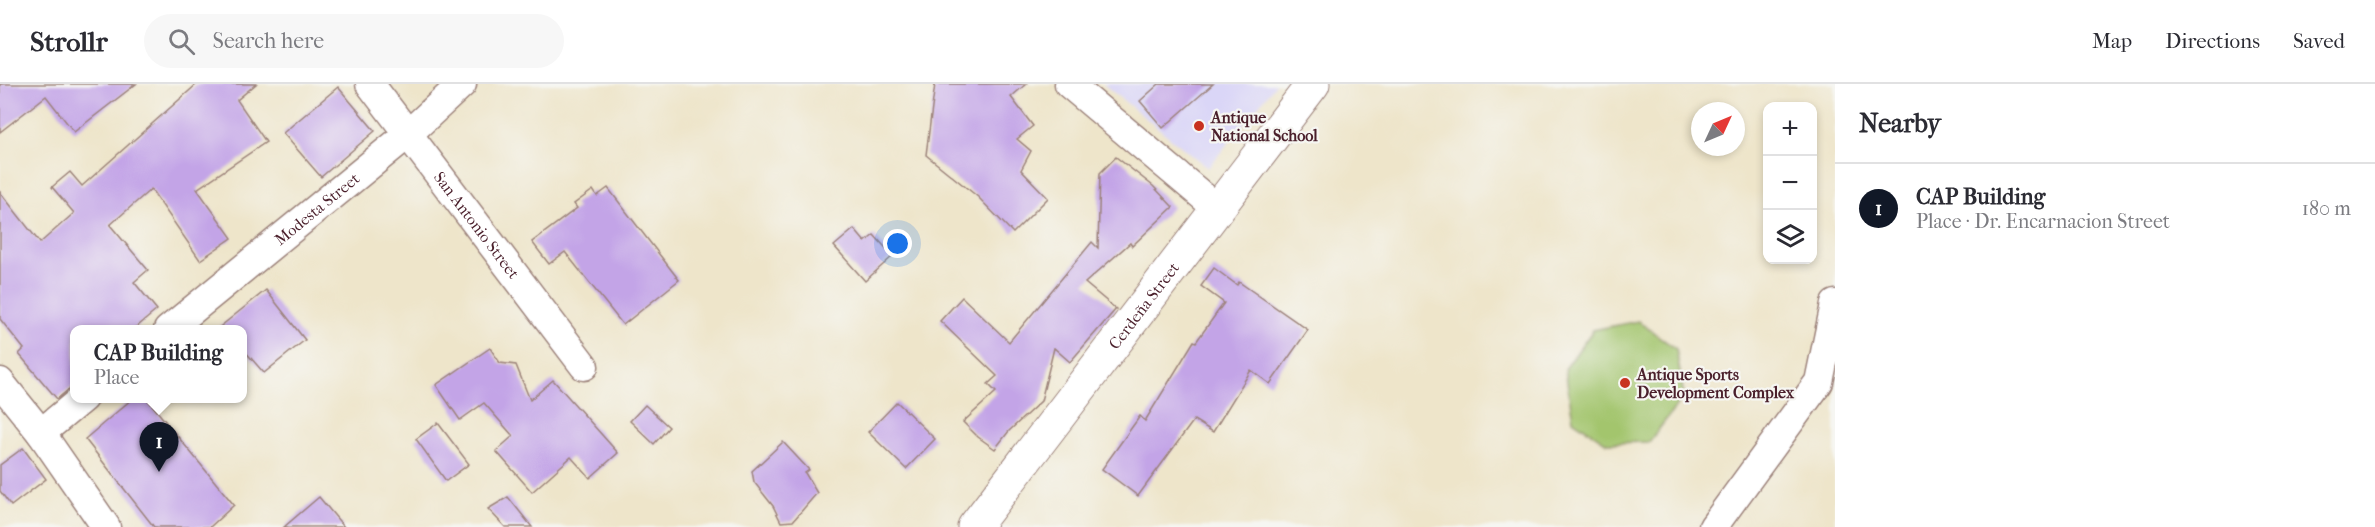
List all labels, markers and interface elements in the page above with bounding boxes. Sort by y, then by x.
search box [144,14,564,68]
text: Strollr [30,25,108,58]
icon: search [165,25,198,58]
text: Search here [213,28,324,54]
text: Map [2092,29,2132,53]
text: Directions [2165,29,2260,53]
text: Saved [2293,29,2345,53]
north arrow [1691,102,1745,156]
map controls [1763,102,1817,264]
button: + [1763,102,1817,156]
place label: Antique National School [1210,108,1318,145]
text: Nearby [1859,108,1941,139]
marker: Antique National School [1192,119,1206,133]
button: − [1763,156,1817,210]
street label: Modesta Street [270,168,363,249]
street label: San Antonio Street [430,168,524,283]
text: CAP Building [1916,184,2045,210]
text: 1 [1875,197,1882,220]
text: 180 m [2302,197,2351,220]
button: layers [1763,210,1817,264]
text: Place · Dr. Encarnacion Street [1916,210,2170,233]
your location [883,229,912,258]
street label: Cerdeña Street [1104,258,1183,353]
popup [70,325,247,403]
text: CAP Building [94,340,223,366]
place label: Antique Sports Development Complex [1636,365,1795,403]
text: Place [94,366,139,389]
marker: Antique Sports Development Complex [1618,376,1632,390]
pin: 1 [140,422,178,472]

